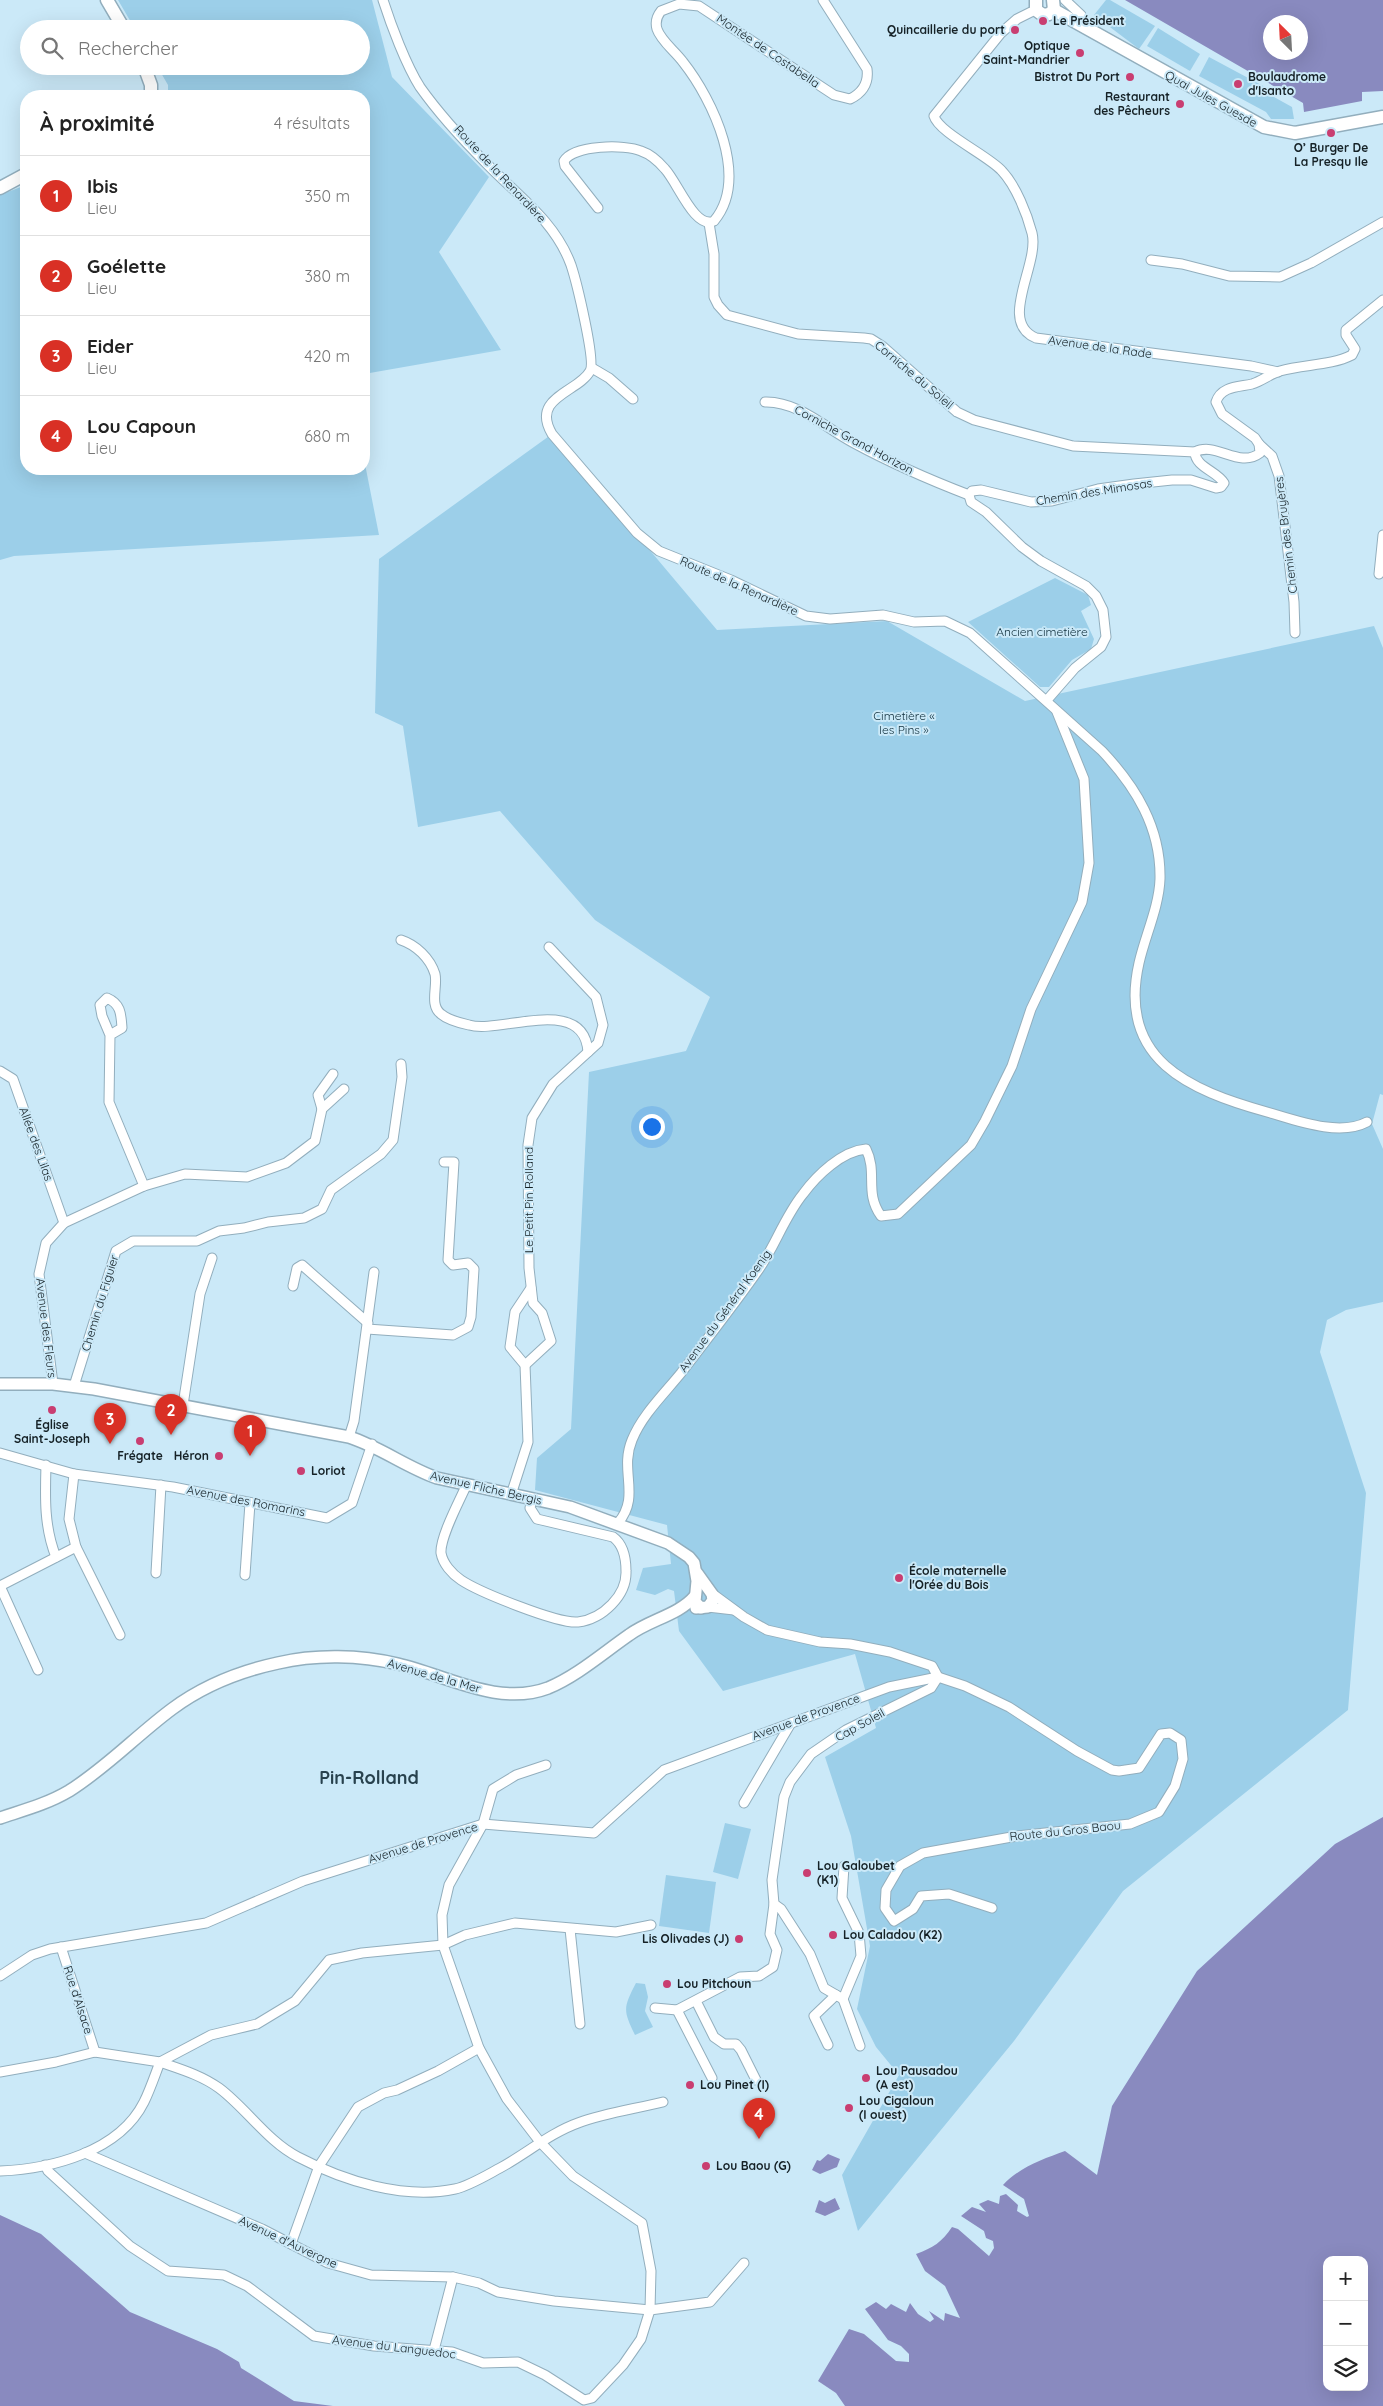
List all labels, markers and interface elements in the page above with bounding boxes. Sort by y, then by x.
street label: Montée de Costabella [714,10,823,91]
place label: Le Président [1053,13,1125,28]
marker: Le Président [1037,15,1049,27]
north arrow [1263,15,1308,60]
search box [20,20,370,75]
place label: Quincaillerie du port [887,22,1005,37]
marker: Quincaillerie du port [1009,24,1021,36]
icon: search [38,34,66,62]
text: Rechercher [78,36,178,60]
place label: Optique Saint-Mandrier [983,38,1070,67]
marker: Optique Saint-Mandrier [1074,47,1086,59]
street label: Quai Jules Guesde [1163,67,1260,130]
place label: Bistrot Du Port [1034,69,1120,84]
place label: Boulaudrome d'Isanto [1248,69,1326,98]
marker: Bistrot Du Port [1124,71,1136,83]
marker: Boulaudrome d'Isanto [1232,78,1244,90]
place label: Restaurant des Pêcheurs [1094,89,1170,118]
marker: Restaurant des Pêcheurs [1174,98,1186,110]
text: À proximité [40,110,155,136]
text: 4 résultats [274,113,350,133]
street label: Route de la Renardière [451,122,550,226]
marker: O’ Burger De La Presqu Ile [1325,127,1337,139]
place label: O’ Burger De La Presqu Ile [1294,140,1368,169]
text: Ibis [87,174,118,198]
text: 1 [53,186,59,206]
text: 350 m [304,186,350,206]
text: Lieu [87,198,117,218]
text: Goélette [87,254,166,278]
text: 2 [51,266,61,286]
text: 380 m [304,266,350,286]
text: Lieu [87,278,117,298]
street label: Avenue de la Rade [1047,332,1153,361]
text: Eider [87,334,134,358]
street label: Corniche du Soleil [872,337,957,412]
text: 3 [52,346,60,366]
text: 420 m [304,346,350,366]
text: Lieu [87,358,117,378]
street label: Corniche Grand Horizon [792,402,916,477]
text: Lou Capoun [87,414,196,438]
text: 4 [51,426,61,446]
text: 680 m [304,426,350,446]
text: Lieu [87,438,117,458]
street label: Chemin des Mimosas [1035,475,1153,508]
street label: Chemin des Bruyères [1271,475,1300,594]
street label: Route de la Renardière [678,553,801,618]
park label: Ancien cimetière [996,624,1088,639]
park label: Cimetière « les Pins » [873,708,935,737]
street label: Allée des Lilas [16,1105,57,1183]
your location [639,1114,665,1140]
street label: Le Petit Pin Rolland [521,1147,536,1253]
street label: Avenue du Général Koenig [675,1247,774,1375]
street label: Chemin du Figuier [78,1252,121,1353]
street label: Avenue des Fleurs [33,1277,60,1379]
pin: 2 [155,1394,187,1435]
pin: 3 [94,1403,126,1444]
marker: Église Saint-Joseph [46,1404,58,1416]
pin: 1 [234,1415,266,1456]
place label: Église Saint-Joseph [14,1417,90,1446]
marker: Frégate [134,1435,146,1447]
place label: Frégate [117,1448,163,1463]
place label: Héron [174,1448,209,1463]
marker: Héron [213,1450,225,1462]
place label: Loriot [311,1463,346,1478]
marker: Loriot [295,1465,307,1477]
street label: Avenue Fliche Bergis [429,1467,544,1508]
street label: Avenue des Romarins [186,1482,307,1519]
place label: École maternelle l'Orée du Bois [909,1563,1007,1592]
marker: École maternelle l'Orée du Bois [893,1572,905,1584]
street label: Avenue de la Mer [386,1655,483,1696]
street label: Avenue de Provence [750,1690,862,1743]
street label: Cap Soleil [832,1705,887,1744]
district label: Pin-Rolland [319,1766,419,1789]
street label: Route du Gros Baou [1009,1817,1121,1844]
street label: Avenue de Provence [366,1819,479,1866]
place label: Lou Galoubet (K1) [817,1858,895,1887]
marker: Lou Galoubet (K1) [801,1867,813,1879]
place label: Lou Caladou (K2) [843,1927,942,1942]
marker: Lou Caladou (K2) [827,1929,839,1941]
place label: Lis Olivades (J) [642,1931,729,1946]
marker: Lis Olivades (J) [733,1933,745,1945]
street label: Rue d'Alsace [60,1964,97,2036]
place label: Lou Pitchoun [677,1976,752,1991]
marker: Lou Pitchoun [661,1978,673,1990]
place label: Lou Pausadou (A est) [876,2063,958,2092]
marker: Lou Pausadou (A est) [860,2072,872,2084]
place label: Lou Pinet (I) [700,2077,769,2092]
marker: Lou Pinet (I) [684,2079,696,2091]
place label: Lou Cigaloun (I ouest) [859,2093,934,2122]
pin: 4 [743,2098,775,2139]
marker: Lou Cigaloun (I ouest) [843,2102,855,2114]
place label: Lou Baou (G) [716,2158,791,2173]
marker: Lou Baou (G) [700,2160,712,2172]
street label: Avenue d'Auvergne [237,2212,340,2271]
map controls [1323,2256,1368,2391]
button: + [1323,2256,1368,2301]
button: − [1323,2301,1368,2346]
street label: Avenue du Languedoc [332,2331,457,2362]
button: layers [1323,2346,1368,2391]

